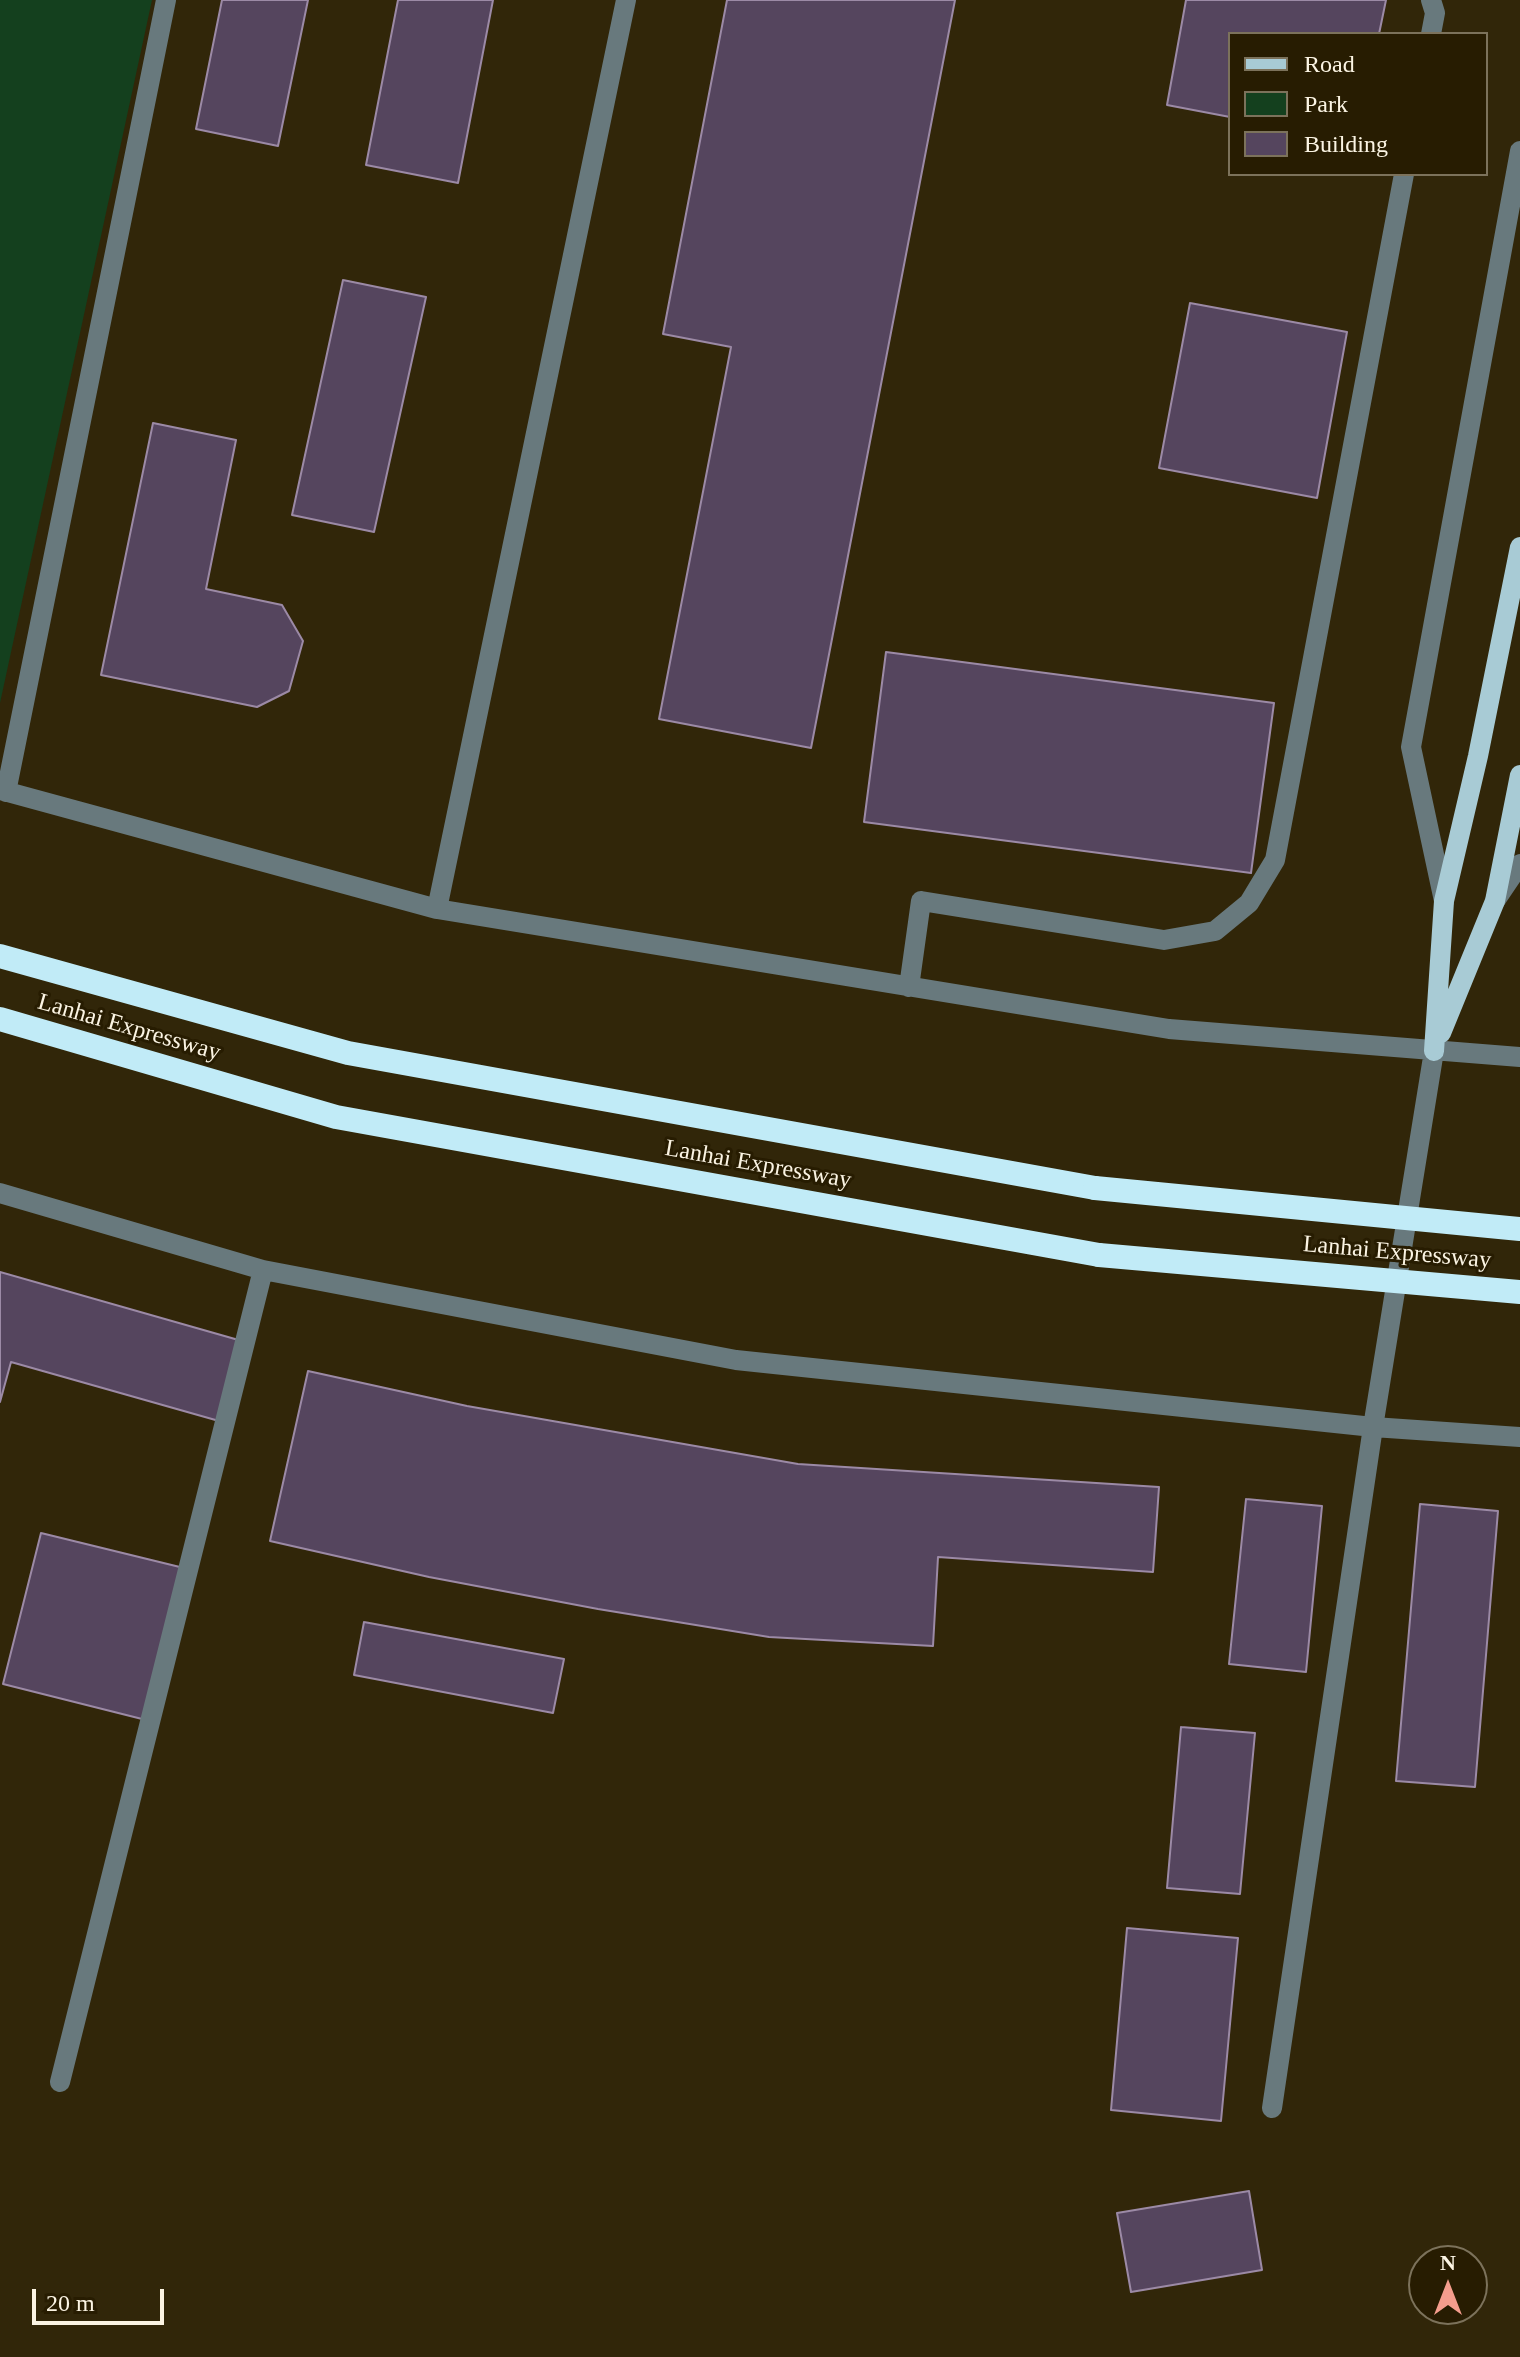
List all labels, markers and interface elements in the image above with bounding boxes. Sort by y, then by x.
legend [1228,32,1488,176]
text: Road [1304,51,1355,77]
text: Park [1304,91,1348,117]
text: Building [1304,131,1388,157]
street label: Lanhai Expressway [34,988,224,1068]
street label: Lanhai Expressway [663,1134,853,1196]
street label: Lanhai Expressway [1302,1230,1492,1276]
north arrow [1408,2245,1488,2325]
text: N [1440,2250,1456,2275]
scale bar [36,2273,168,2323]
text: 20 m [46,2290,95,2316]

